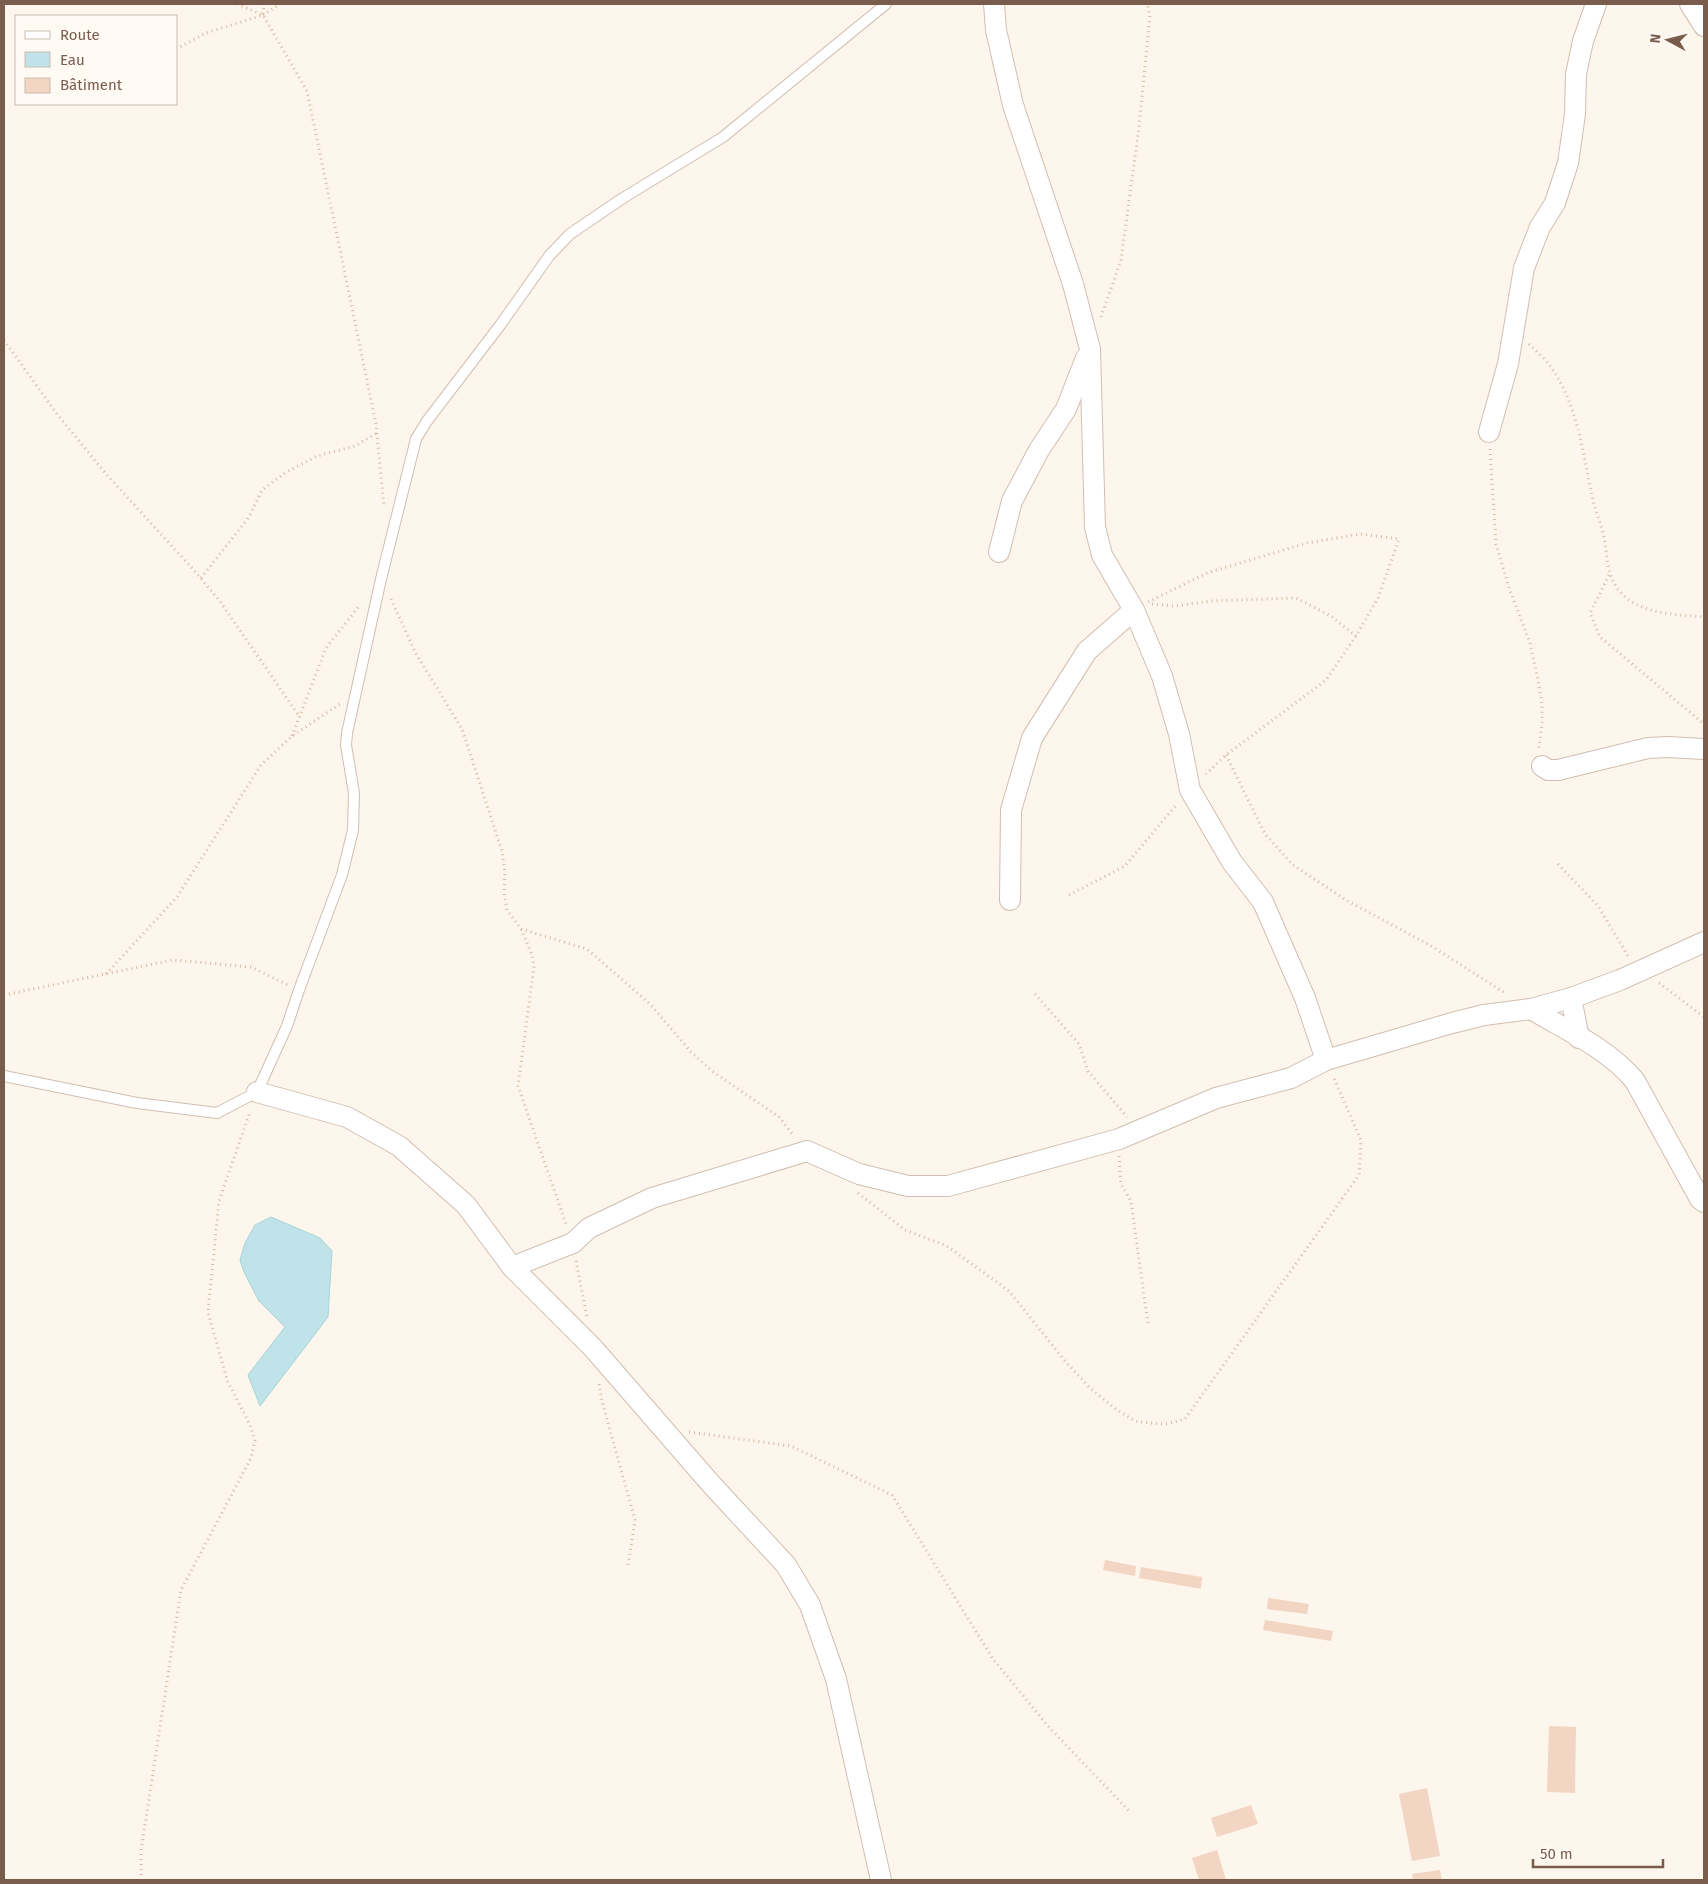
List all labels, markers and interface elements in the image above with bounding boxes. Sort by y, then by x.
legend [15,15,178,105]
north arrow [1643,15,1693,65]
text: Route [60,26,100,44]
text: N [1647,33,1665,44]
text: Eau [60,51,85,69]
text: Bâtiment [60,76,123,94]
scale bar [1533,1836,1663,1868]
text: 50 m [1540,1845,1573,1863]

